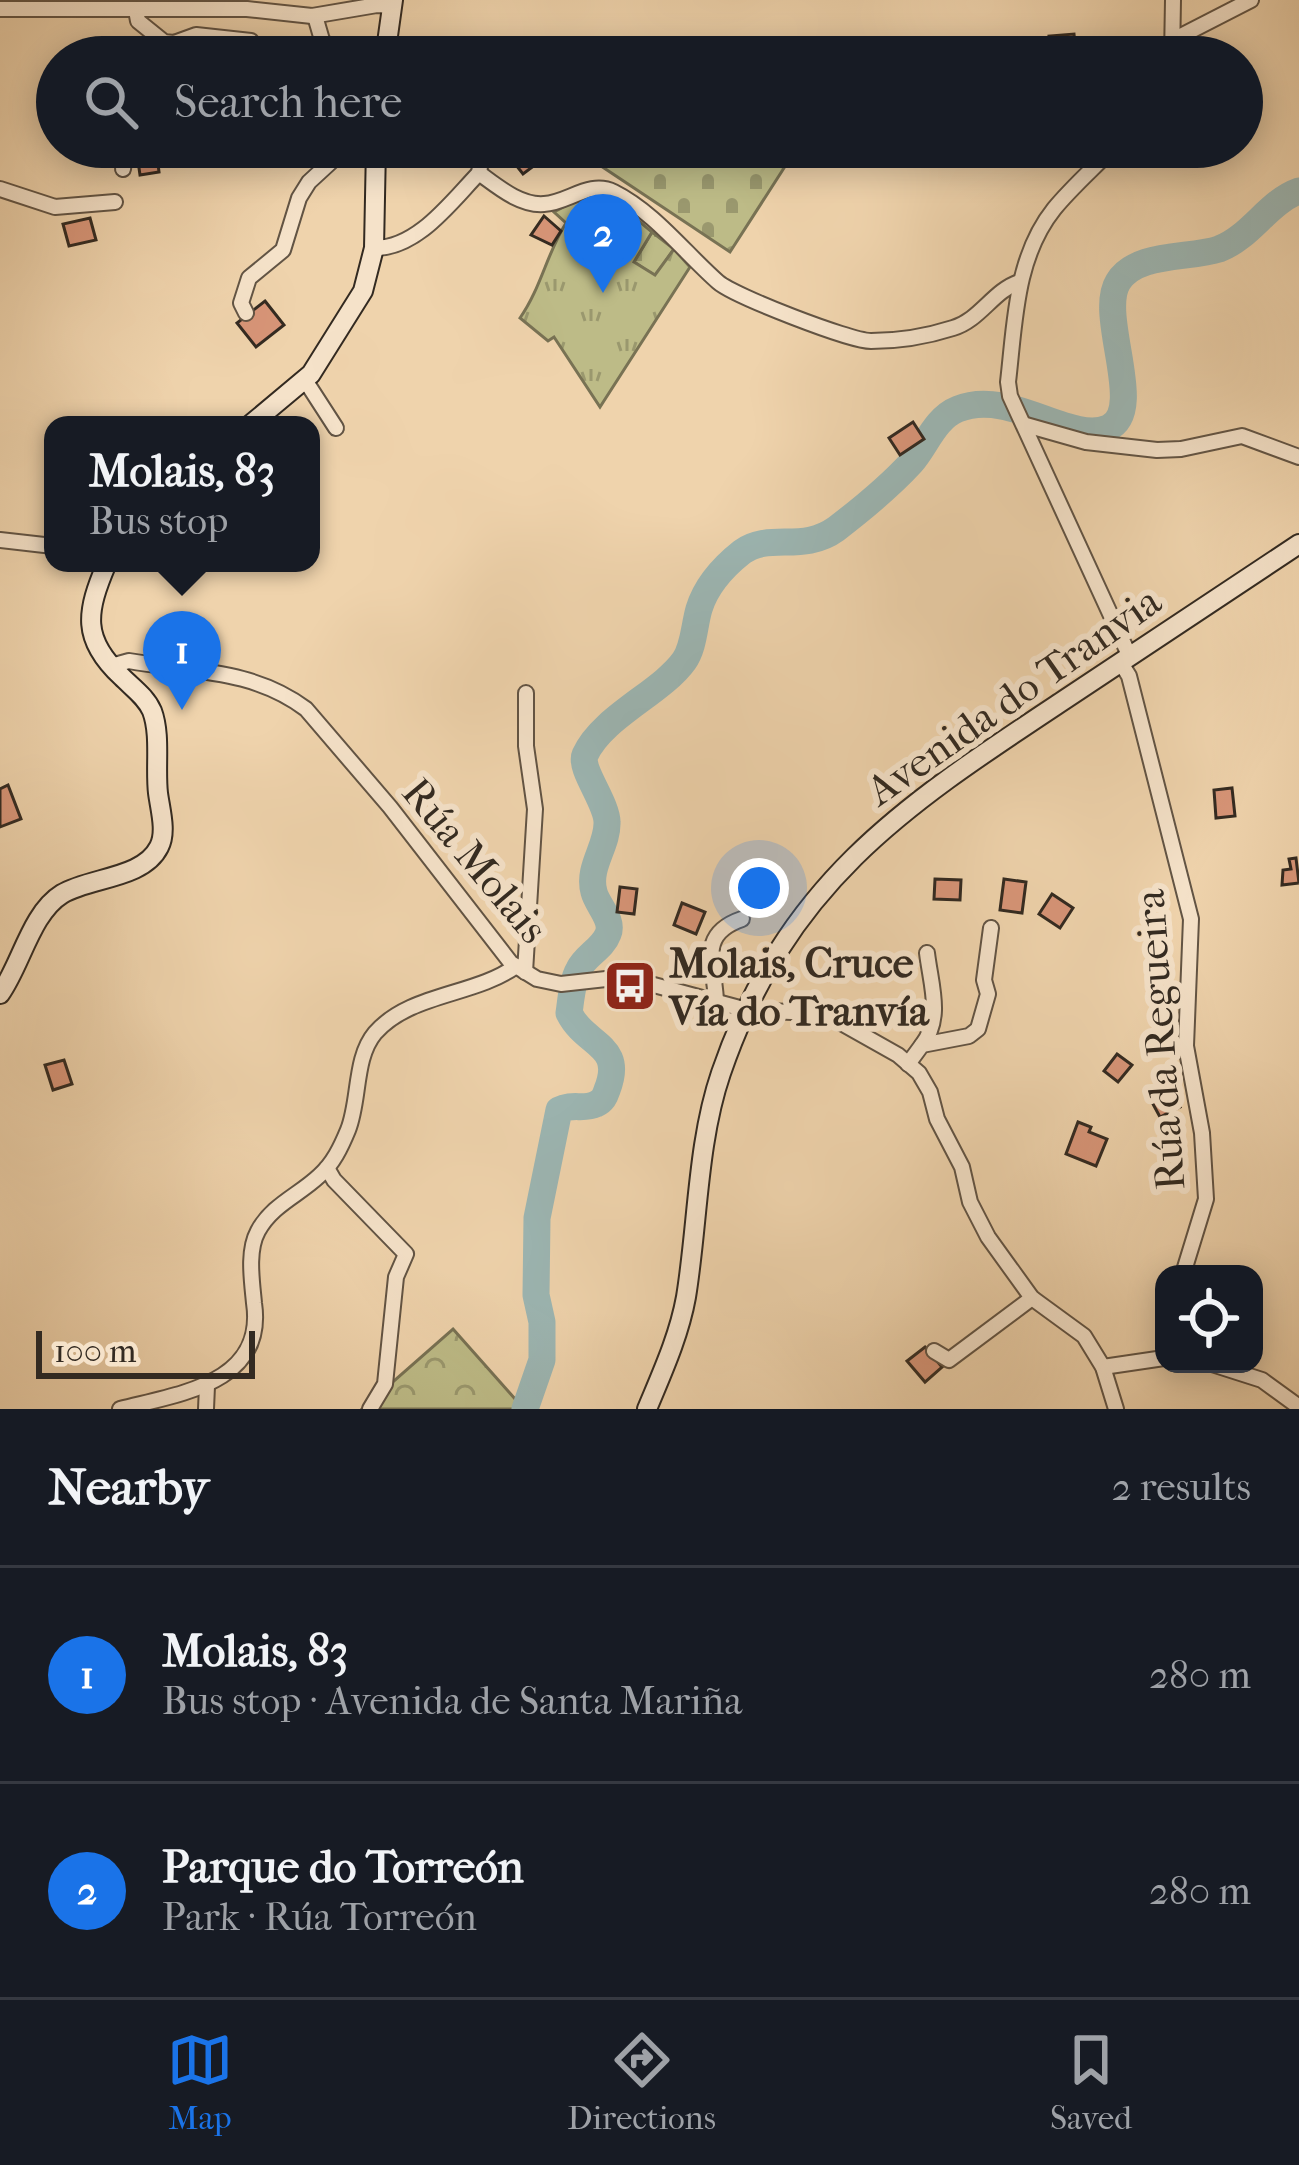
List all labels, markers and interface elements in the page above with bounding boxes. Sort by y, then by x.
search box [36,36,1263,168]
icon: search [78,69,144,135]
text: Search here [174,76,402,129]
pin: 2 [564,194,642,293]
popup [44,416,320,572]
text: Molais, 83 [89,445,275,498]
text: Bus stop [89,498,228,544]
street label: Avenida do Tranvia [856,576,1171,817]
pin: 1 [143,611,221,710]
street label: Rúa Molais [392,769,558,953]
your location [729,858,789,918]
street label: Rúa da Regueira [1126,887,1195,1192]
place label: Molais, Cruce Vía do Tranvía [668,939,930,1036]
bus stop icon: Molais, Cruce Vía do Tranvía [602,958,658,1014]
map controls [1155,1265,1263,1373]
button: locate [1155,1265,1263,1373]
scale bar [36,1325,255,1378]
text: 100 m [54,1332,137,1371]
text: Nearby [48,1457,209,1517]
text: 2 results [1112,1464,1251,1510]
text: Molais, 83 [162,1625,348,1678]
text: 1 [80,1652,94,1698]
text: 280 m [1149,1652,1251,1698]
text: Bus stop · Avenida de Santa Mariña [162,1678,742,1724]
text: Parque do Torreón [162,1841,524,1894]
text: 2 [77,1868,97,1914]
text: 280 m [1149,1868,1251,1914]
text: Park · Rúa Torreón [162,1894,477,1940]
tab: Map [167,2027,233,2138]
tab: Directions [567,2027,716,2138]
tab: Saved [1050,2027,1132,2138]

